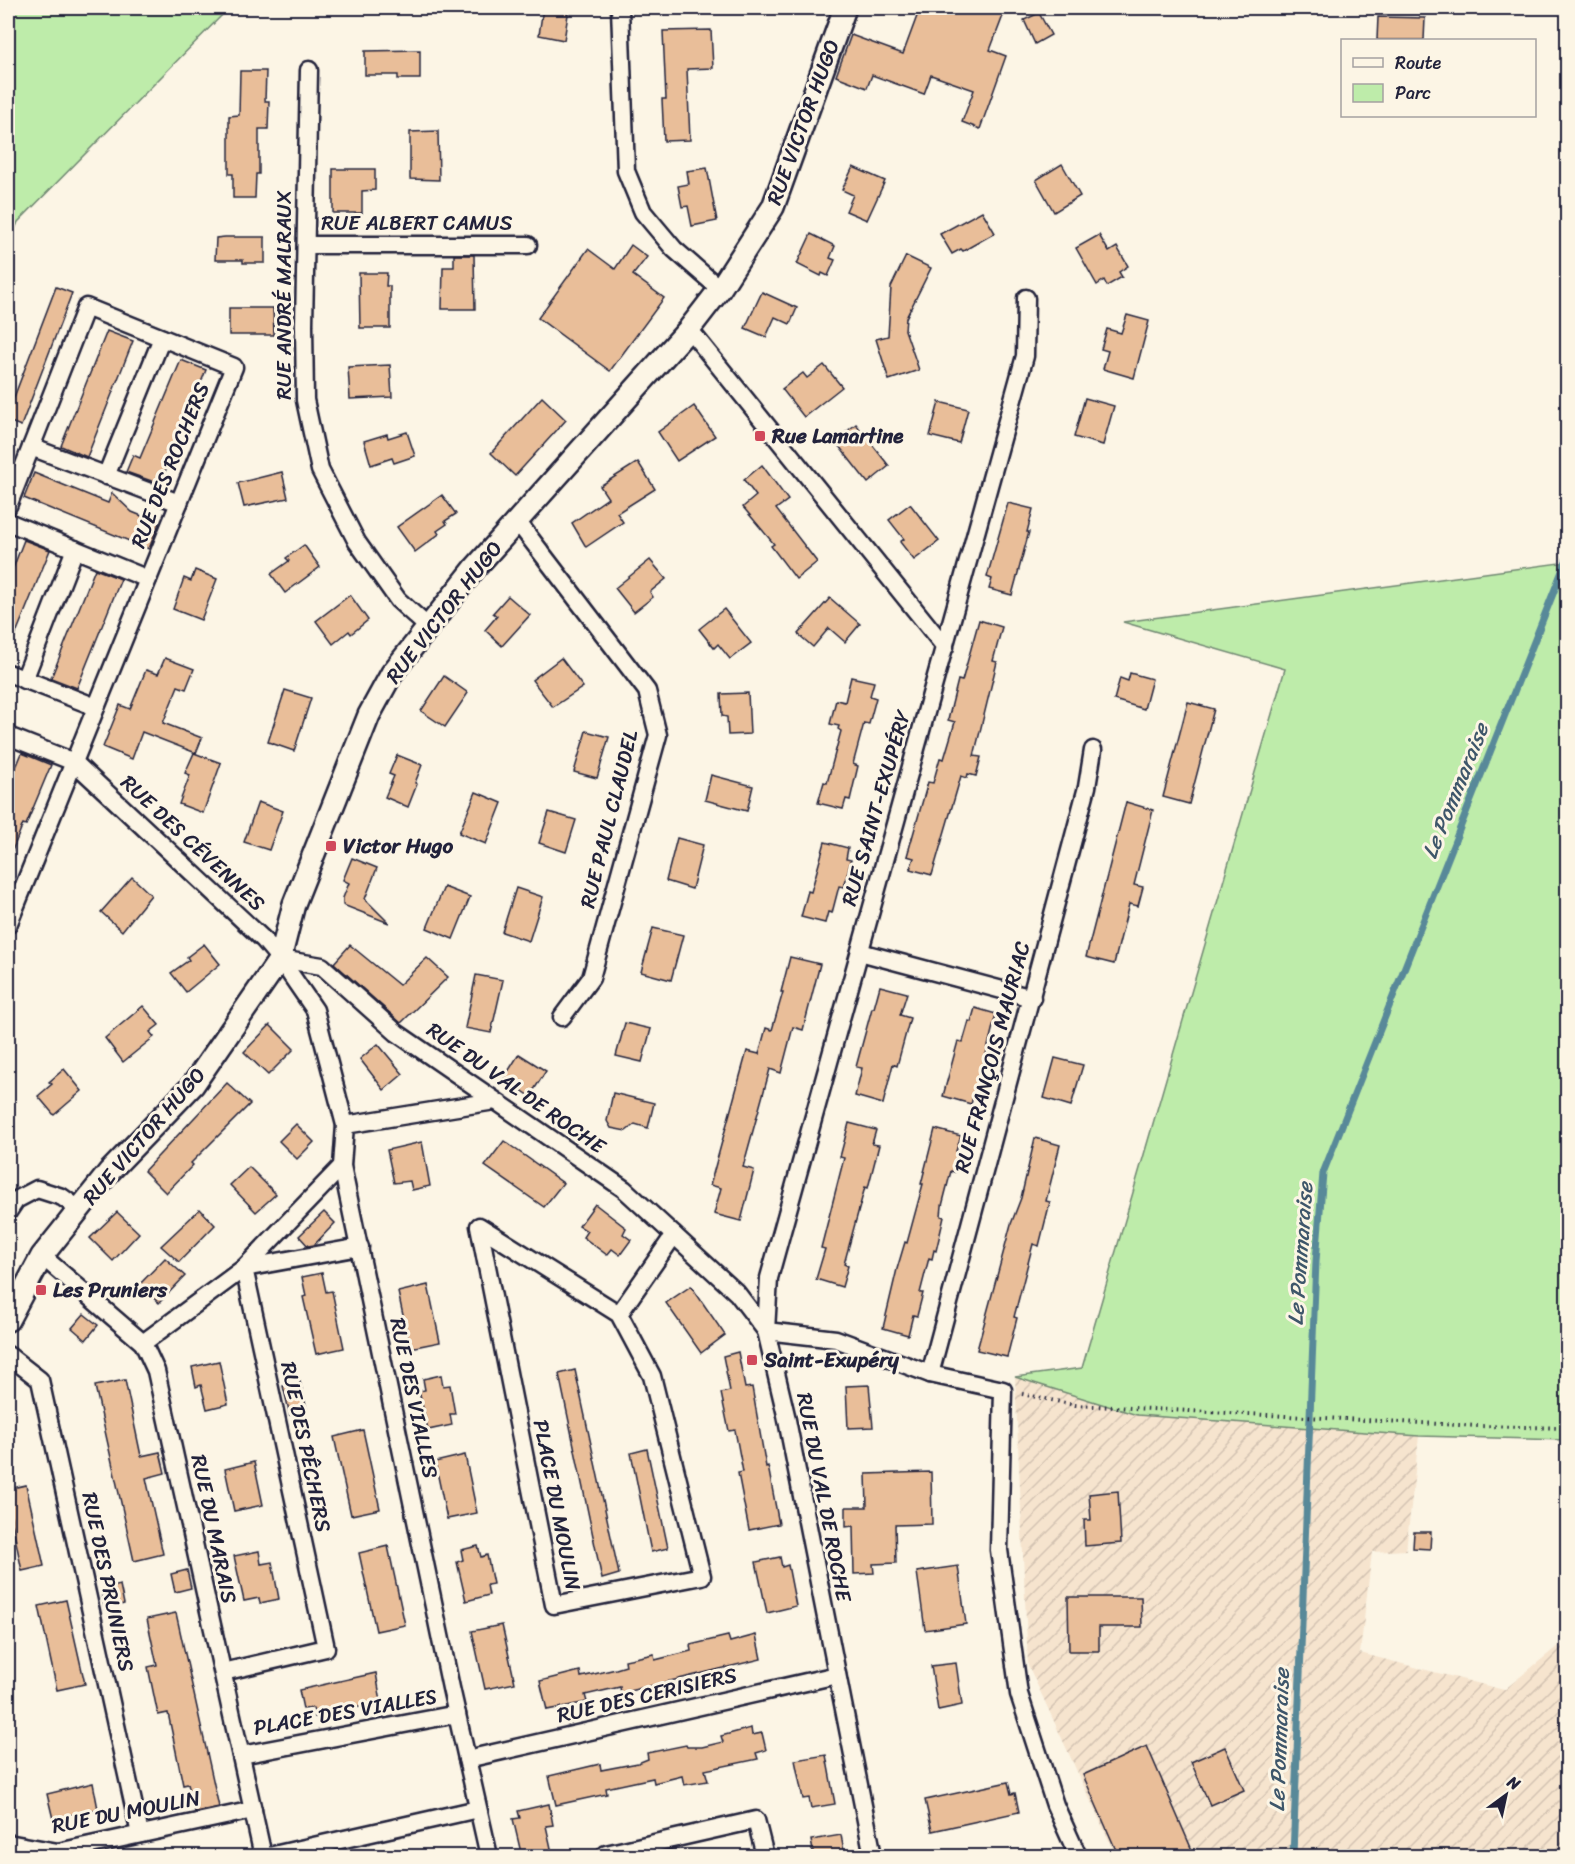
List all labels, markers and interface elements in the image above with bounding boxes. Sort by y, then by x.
street label: RUE VICTOR HUGO [755,34,851,210]
legend [1341,39,1536,117]
text: Route [1395,47,1442,79]
text: Parc [1395,77,1431,109]
street label: RUE ANDRÉ MALRAUX [265,190,303,400]
street label: RUE ALBERT CAMUS [321,204,513,242]
street label: RUE DES ROCHERS [119,376,221,554]
place label: Rue Lamartine [771,417,904,455]
marker: Rue Lamartine [753,429,767,443]
street label: RUE VICTOR HUGO [375,532,513,692]
street label: RUE SAINT-EXUPÉRY [830,704,922,910]
water label: Le Pommaraise [1410,715,1501,865]
street label: RUE PAUL CLAUDEL [568,726,650,912]
street label: RUE DES CÉVENNES [111,765,275,921]
place label: Victor Hugo [343,827,453,865]
marker: Victor Hugo [324,839,338,853]
street label: RUE FRANÇOIS MAURIAC [943,937,1041,1177]
street label: RUE DU VAL DE ROCHE [418,1012,615,1165]
street label: RUE VICTOR HUGO [73,1058,215,1214]
water label: Le Pommaraise [1276,1179,1325,1327]
place label: Les Pruniers [53,1271,167,1309]
marker: Les Pruniers [34,1283,48,1297]
street label: RUE DES VIALLES [378,1314,450,1482]
place label: Saint-Exupéry [763,1341,900,1379]
marker: Saint-Exupéry [745,1353,759,1367]
street label: RUE DES PÊCHERS [269,1358,343,1536]
street label: RUE DU VAL DE ROCHE [785,1389,863,1606]
street label: PLACE DU MOULIN [522,1416,592,1594]
street label: RUE DU MARAIS [180,1451,248,1607]
street label: RUE DES PRUNIERS [70,1489,146,1675]
street label: RUE DES CERISIERS [553,1656,741,1734]
water label: Le Pommaraise [1257,1665,1301,1812]
street label: PLACE DES VIALLES [250,1677,440,1747]
north arrow [1476,1765,1536,1825]
text: N [1501,1767,1527,1799]
street label: RUE DU MOULIN [49,1779,204,1845]

